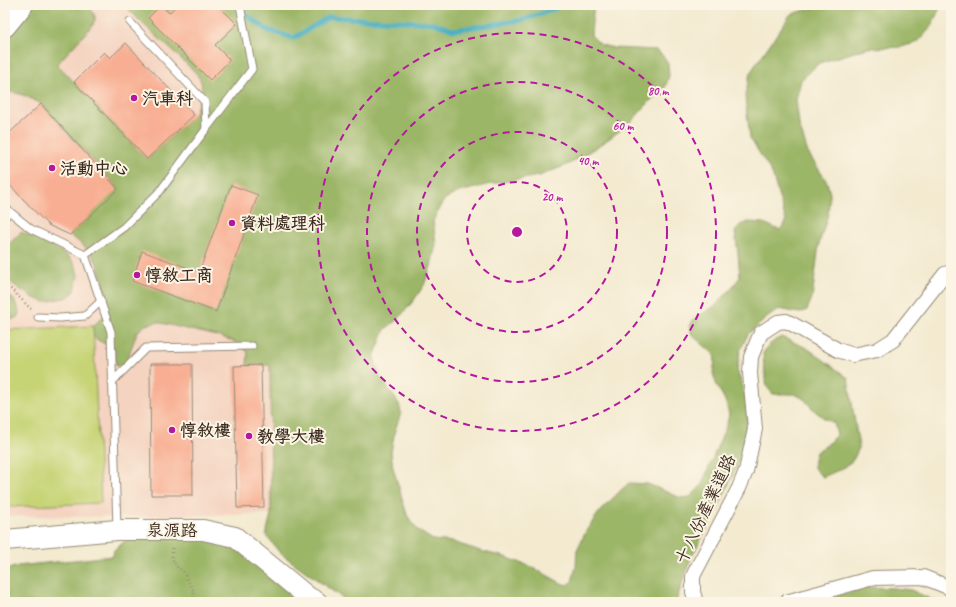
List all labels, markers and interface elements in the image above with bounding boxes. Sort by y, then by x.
text: 80 m [648,83,669,99]
place label: 汽車科 [142,88,194,109]
marker: 汽車科 [129,93,139,103]
text: 60 m [613,118,635,134]
text: 40 m [578,153,599,169]
place label: 活動中心 [60,158,128,179]
marker: 活動中心 [47,163,57,173]
text: 20 m [542,189,563,205]
place label: 資料處理科 [240,213,326,234]
marker: 資料處理科 [227,218,237,228]
centre of rings [510,225,524,239]
place label: 惇敘工商 [145,265,213,286]
marker: 惇敘工商 [132,270,142,280]
place label: 惇敘樓 [180,420,231,441]
marker: 惇敘樓 [167,425,177,435]
place label: 教學大樓 [257,426,325,447]
marker: 教學大樓 [244,431,254,441]
street label: 十八份產業道路 [671,451,740,568]
street label: 泉源路 [147,520,198,541]

